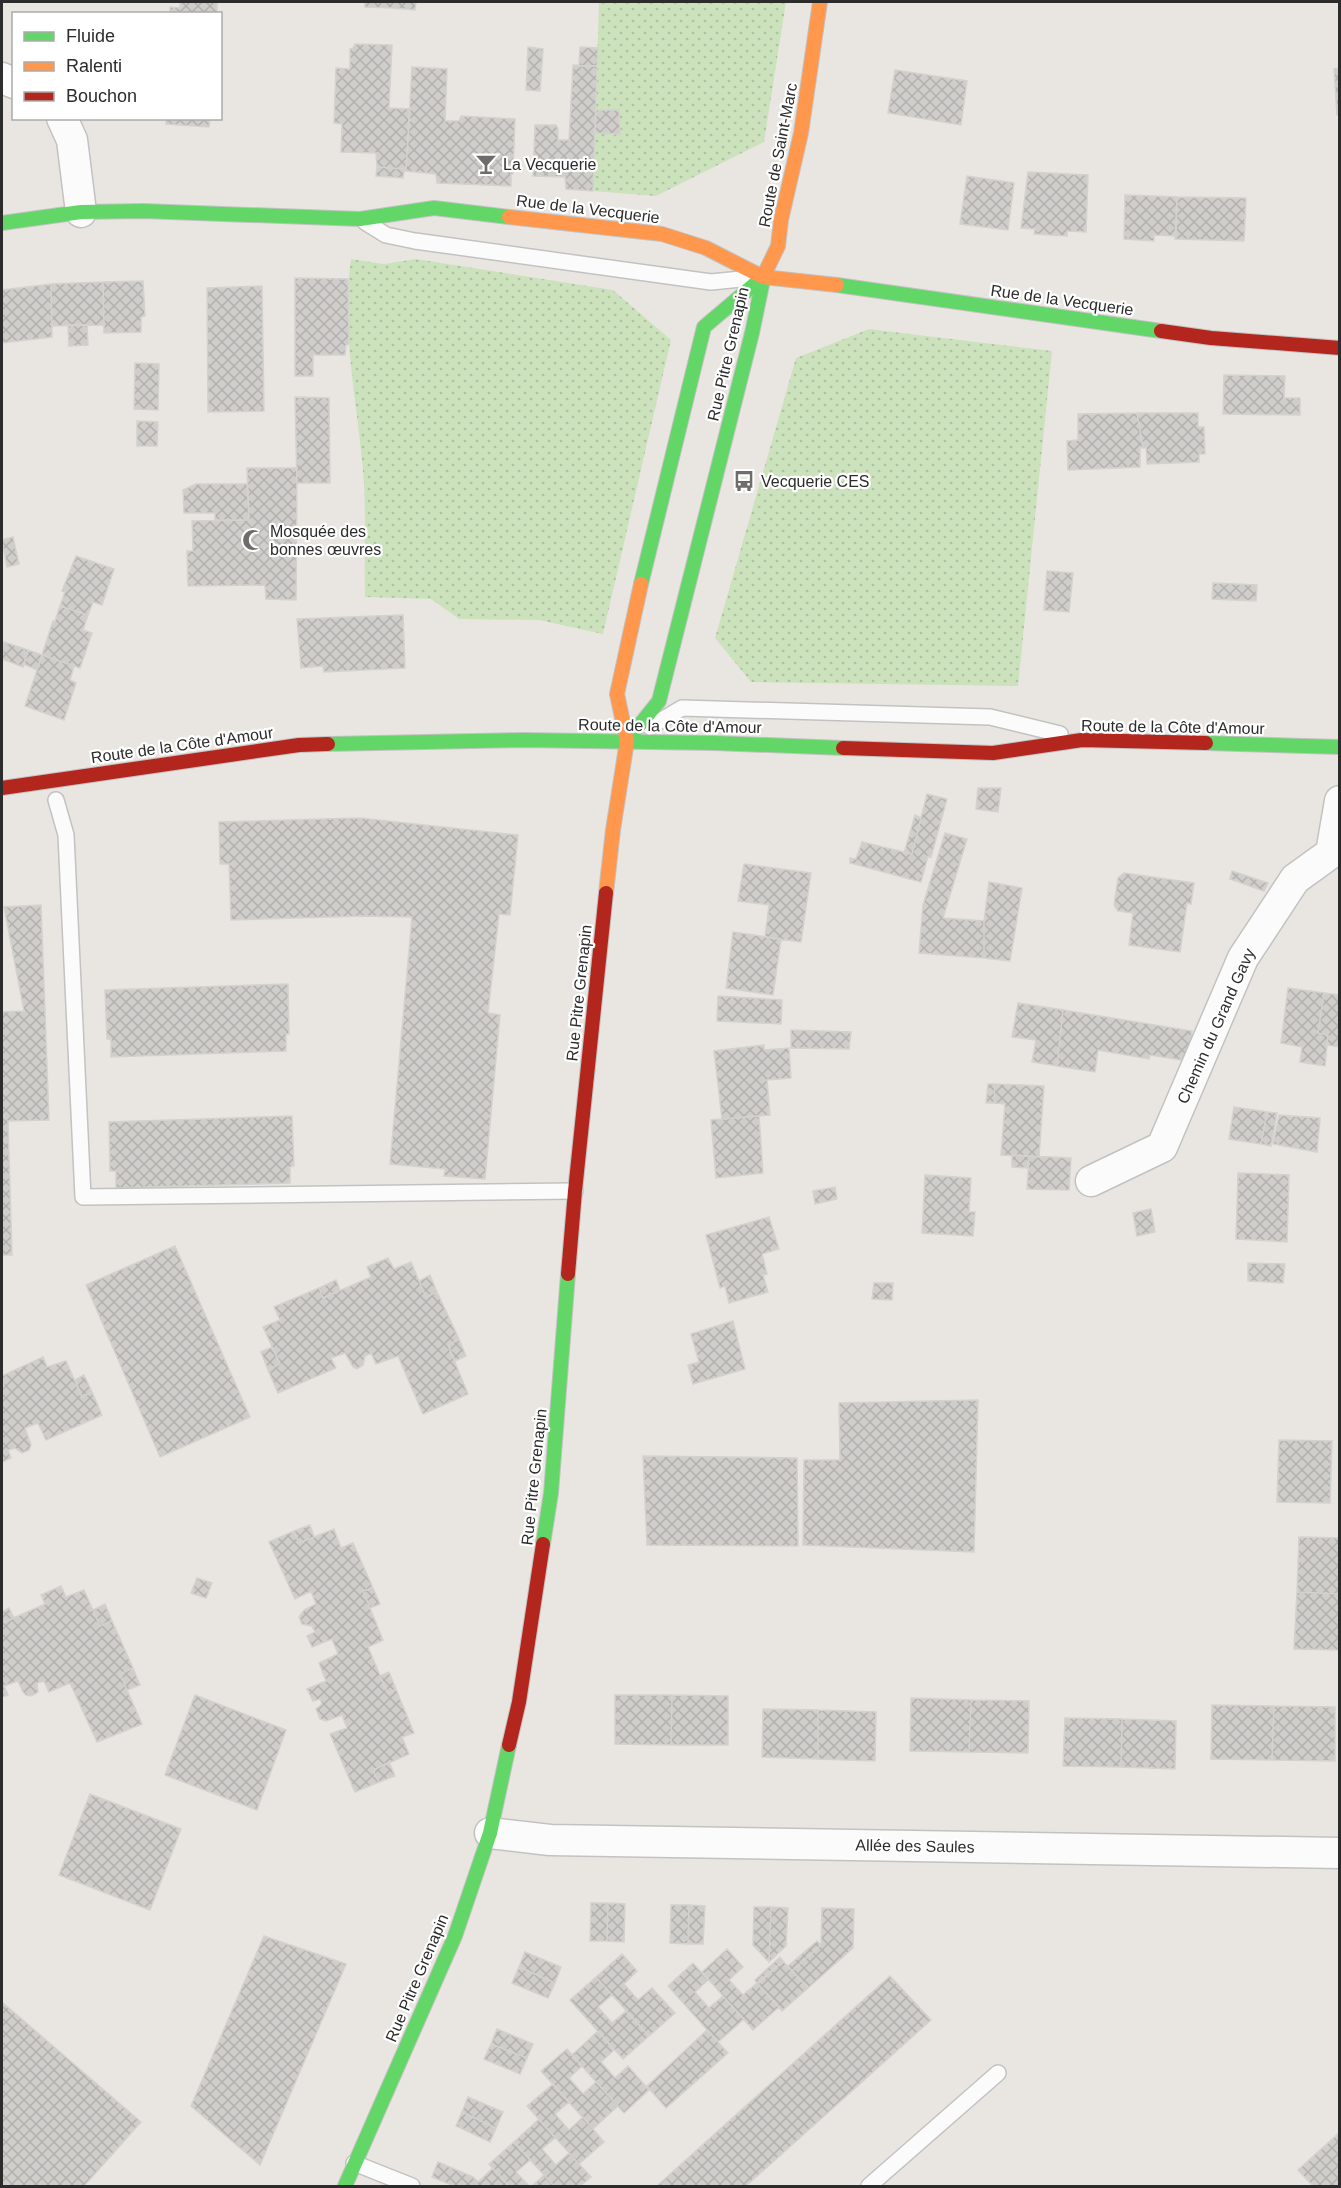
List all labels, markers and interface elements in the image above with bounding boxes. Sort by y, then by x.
legend [12,12,222,120]
text: Fluide [66,26,115,46]
text: Ralenti [66,56,122,76]
street label: Route de Saint-Marc [756,81,800,229]
text: Bouchon [66,86,137,106]
bar icon: La Vecquerie [474,152,498,176]
place label: La Vecquerie [503,156,597,173]
street label: Rue de la Vecquerie [515,192,661,226]
street label: Rue de la Vecquerie [989,282,1135,318]
street label: Rue Pitre Grenapin [704,285,752,423]
bus stop icon: Vecquerie CES [732,469,756,493]
place label: Vecquerie CES [761,473,870,490]
place label: Mosquée des bonnes œuvres [270,523,381,558]
mosque icon: Mosquée des bonnes œuvres [241,528,265,552]
street label: Route de la Côte d'Amour [578,716,763,736]
street label: Route de la Côte d'Amour [1081,717,1266,737]
street label: Route de la Côte d'Amour [90,724,275,766]
street label: Rue Pitre Grenapin [563,924,595,1062]
street label: Chemin du Grand Gavy [1174,946,1258,1106]
street label: Rue Pitre Grenapin [518,1408,550,1546]
street label: Allée des Saules [855,1836,975,1856]
street label: Rue Pitre Grenapin [382,1912,452,2044]

